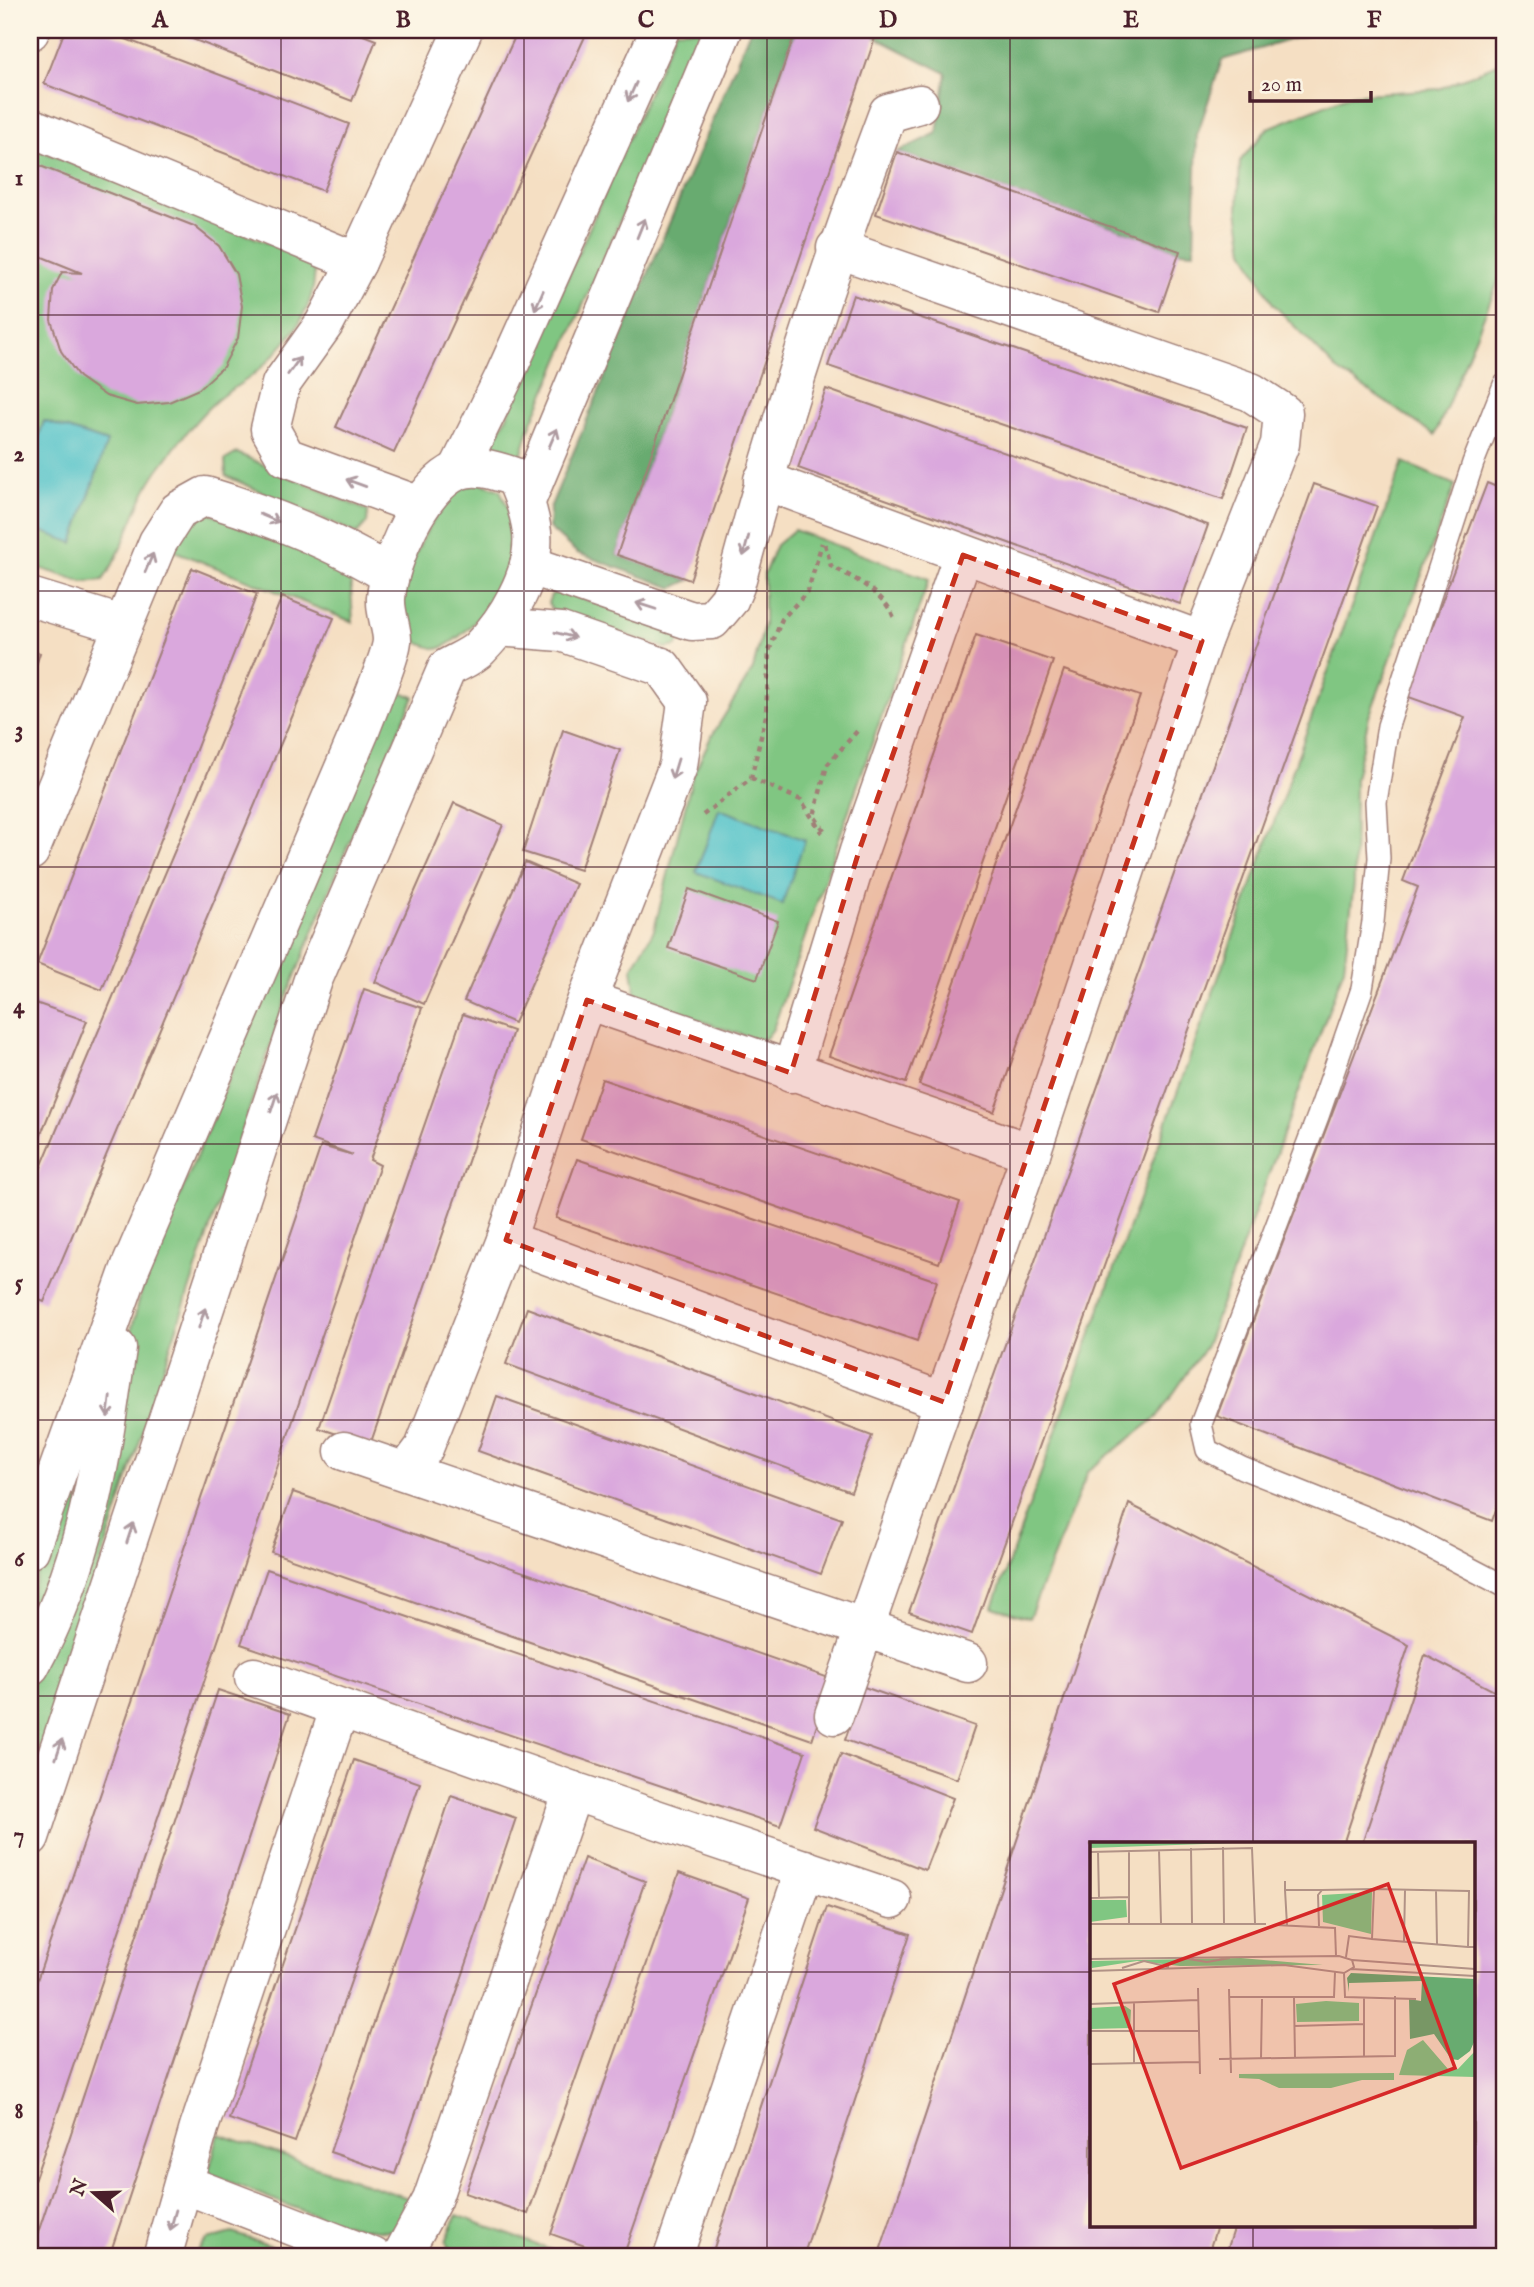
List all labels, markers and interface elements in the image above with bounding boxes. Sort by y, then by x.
text: A [151,6,169,35]
text: B [395,6,411,35]
text: C [638,6,655,35]
text: D [879,6,897,35]
text: E [1123,6,1139,35]
text: F [1367,6,1382,35]
scale bar [1250,60,1371,104]
text: 20 m [1261,72,1302,99]
one-way arrow [625,81,638,102]
text: 1 [15,164,23,193]
one-way arrow [635,218,648,240]
one-way arrow [532,288,545,310]
one-way arrow [286,357,301,376]
one-way arrow [547,428,560,450]
text: 2 [14,440,25,469]
one-way arrow [346,475,368,488]
one-way arrow [258,512,280,525]
one-way arrow [738,534,751,556]
one-way arrow [143,552,156,574]
one-way arrow [636,599,658,612]
one-way arrow [554,629,576,642]
text: 3 [15,716,23,745]
one-way arrow [668,757,681,779]
text: 4 [13,992,25,1021]
one-way arrow [269,1091,281,1113]
text: 5 [15,1269,24,1298]
one-way arrow [197,1307,209,1329]
one-way arrow [102,1395,115,1417]
one-way arrow [125,1523,138,1545]
text: 6 [14,1545,25,1574]
one-way arrow [54,1739,66,1761]
text: 7 [14,1821,24,1850]
inset map [1090,1842,1474,2228]
text: 8 [14,2097,24,2126]
north arrow [60,2158,130,2228]
text: N [65,2176,94,2201]
one-way arrow [166,2209,179,2231]

